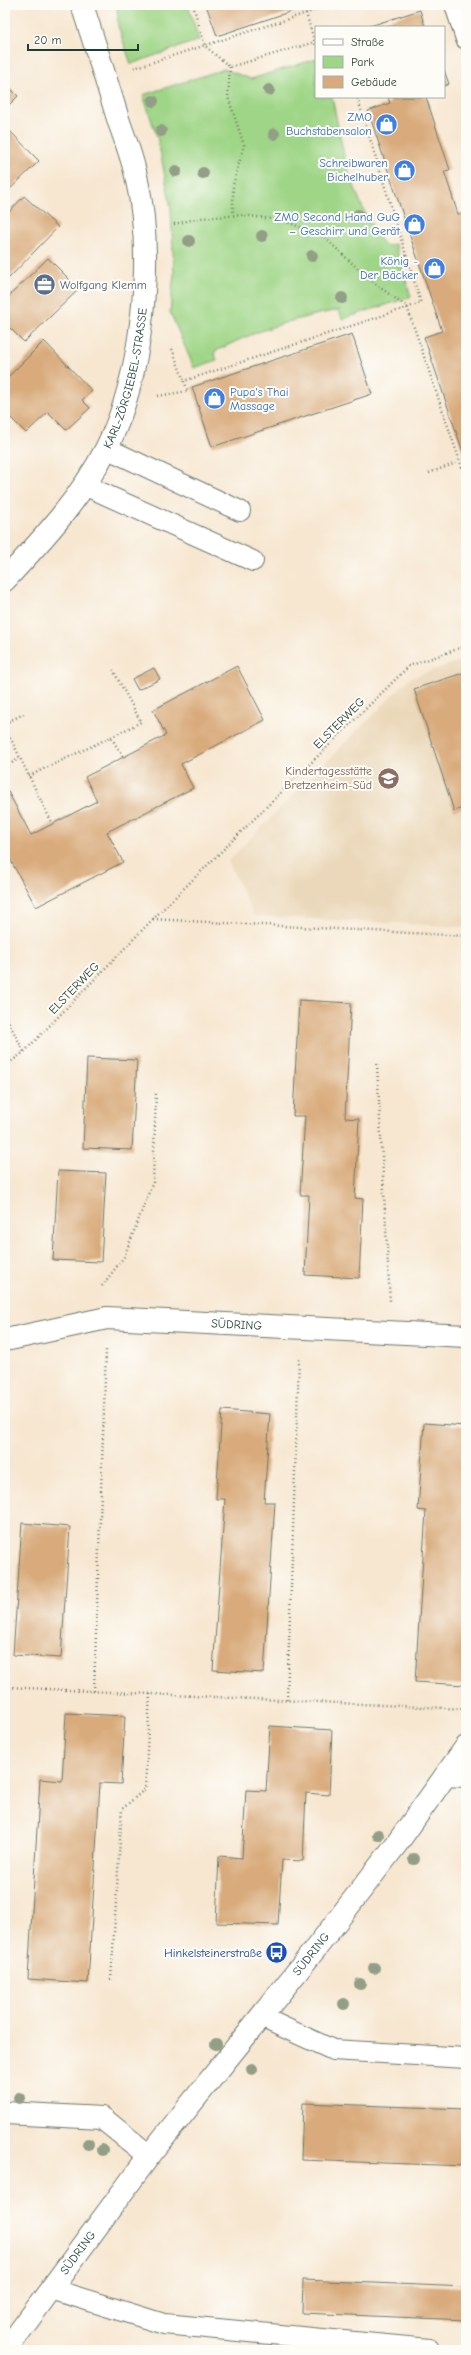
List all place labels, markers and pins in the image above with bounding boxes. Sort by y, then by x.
place label: ZMO Buchstabensalon [286,110,372,138]
shop icon: ZMO Buchstabensalon [374,111,400,137]
place label: Schreibwaren Bichelhuber [319,156,388,184]
shop icon: Schreibwaren Bichelhuber [391,157,417,183]
place label: ZMO Second Hand GuG – Geschirr und Gerät [274,210,401,238]
shop icon: ZMO Second Hand GuG – Geschirr und Gerät [402,211,428,237]
place label: König - Der Bäcker [360,254,418,282]
shop icon: König - Der Bäcker [421,255,447,281]
office icon: Wolfgang Klemm [32,272,58,298]
place label: Wolfgang Klemm [60,278,147,292]
place label: Pupa's Thai Massage [230,385,288,413]
shop icon: Pupa's Thai Massage [202,386,228,412]
place label: Kindertagesstätte Bretzenheim-Süd [284,764,372,792]
school or university icon: Kindertagesstätte Bretzenheim-Süd [375,765,401,791]
bus stop icon: Hinkelsteinerstraße [264,1940,290,1966]
place label: Hinkelsteinerstraße [164,1946,262,1960]

